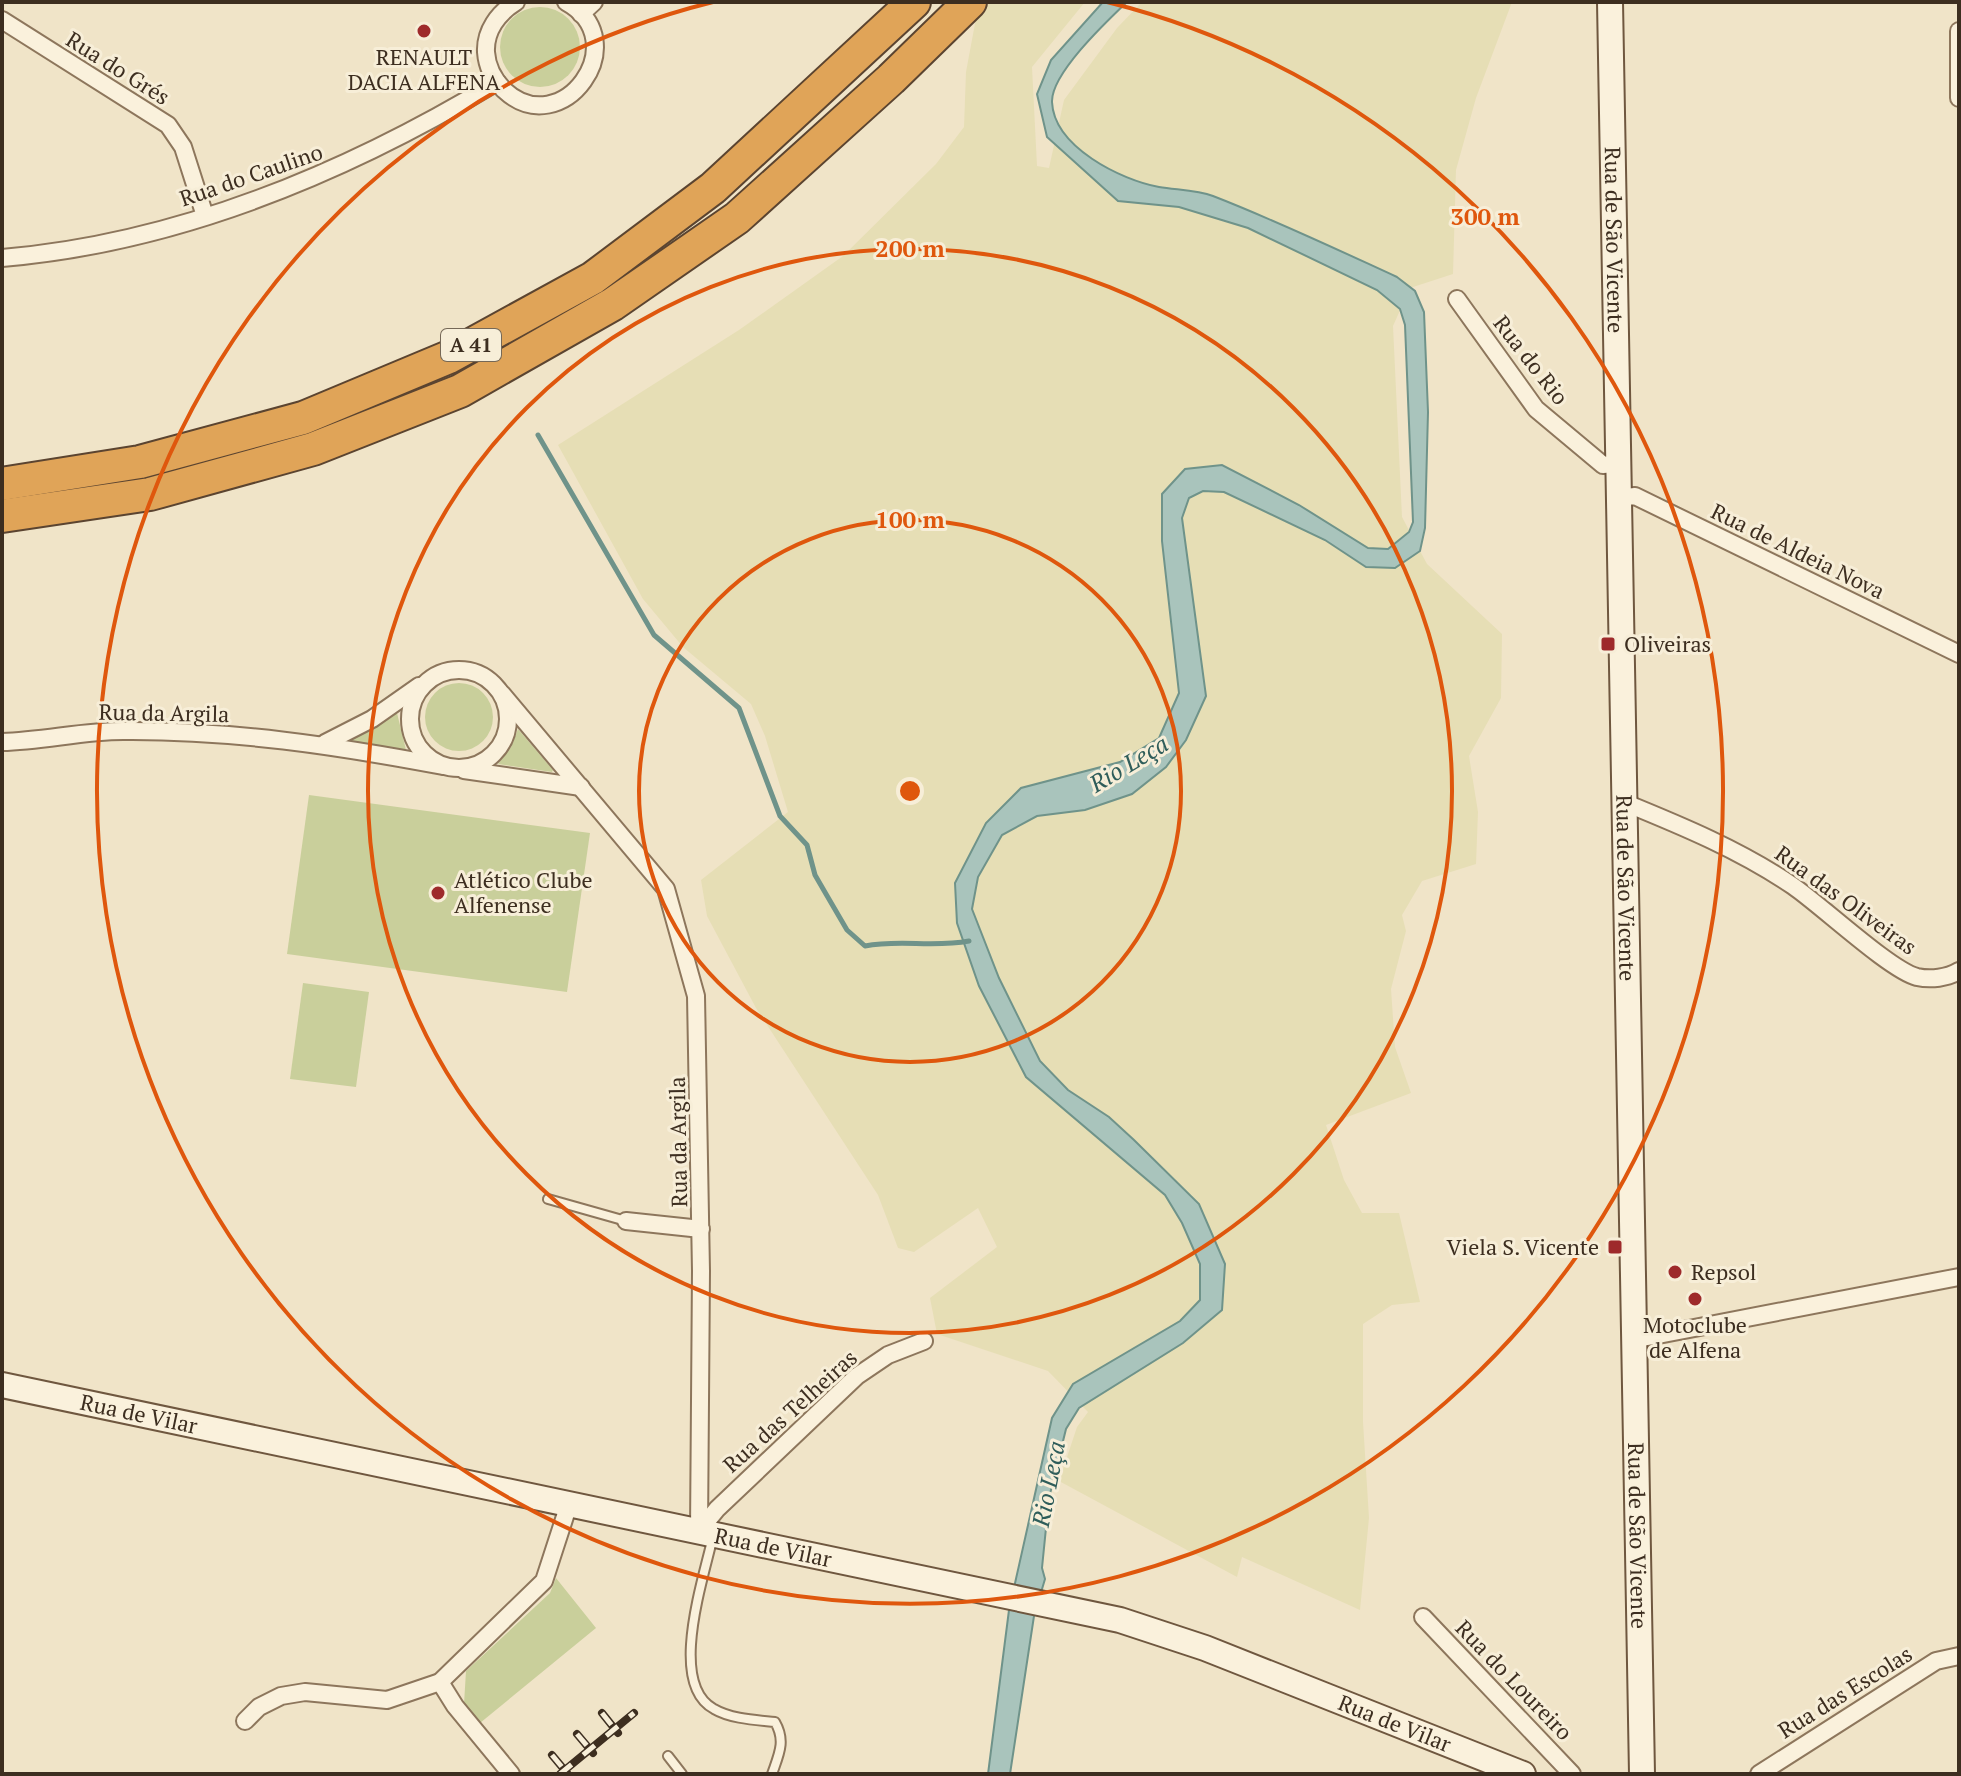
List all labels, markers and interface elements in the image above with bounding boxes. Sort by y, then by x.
marker: RENAULT DACIA ALFENA [415,22,433,40]
street label: Rua do Grés [61,24,176,111]
place label: RENAULT DACIA ALFENA [348,42,501,96]
street label: Rua do Caulino [176,137,326,213]
street label: Rua de São Vicente [1599,146,1631,333]
text: 300 m [1450,200,1520,232]
text: 200 m [875,232,945,264]
street label: Rua do Rio [1487,309,1575,410]
road number: A 41 [441,329,501,361]
street label: Rua de Aldeia Nova [1707,496,1890,605]
text: 100 m [875,503,945,535]
place label: Oliveiras [1624,629,1711,658]
marker: Oliveiras [1599,635,1617,653]
street label: Rua da Argila [98,697,230,728]
water label: Rio Leça [1082,727,1174,800]
centre of rings [896,777,924,805]
street label: Rua de São Vicente [1610,794,1643,981]
street label: Rua das Oliveiras [1770,838,1923,961]
place label: Atlético Clube Alfenense [454,865,592,919]
marker: Atlético Clube Alfenense [429,884,447,902]
street label: Rua da Argila [662,1076,693,1208]
place label: Viela S. Vicente [1447,1232,1599,1261]
marker: Viela S. Vicente [1606,1238,1624,1256]
place label: Repsol [1691,1257,1756,1286]
marker: Repsol [1666,1263,1684,1281]
marker: Motoclube de Alfena [1686,1290,1704,1308]
place label: Motoclube de Alfena [1643,1310,1747,1364]
street label: Rua das Telheiras [716,1343,863,1479]
street label: Rua de Vilar [78,1387,201,1440]
water label: Rio Leça [1024,1438,1072,1530]
street label: Rua de São Vicente [1622,1442,1654,1629]
street label: Rua de Vilar [712,1520,835,1573]
street label: Rua do Loureiro [1450,1613,1579,1746]
street label: Rua das Escolas [1772,1639,1917,1744]
street label: Rua de Vilar [1334,1687,1456,1758]

